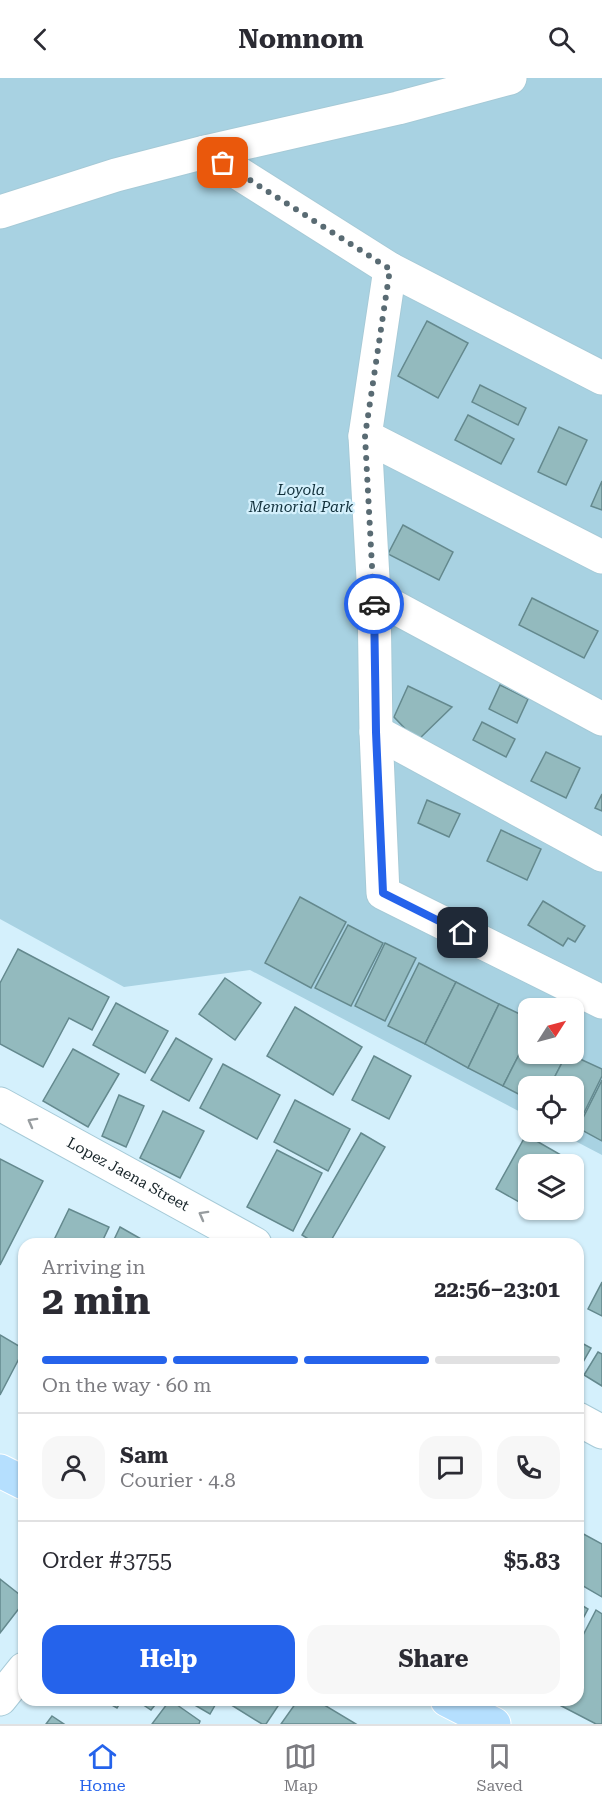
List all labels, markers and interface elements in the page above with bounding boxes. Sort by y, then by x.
icon: back [24,23,57,56]
text: Nomnom [238,23,364,55]
icon: search [545,23,578,56]
pin [197,137,248,188]
icon: bag [206,146,239,179]
park label: Loyola Memorial Park [248,481,354,516]
courier [344,574,404,634]
icon: car [358,588,391,621]
pin [437,907,488,958]
icon: home [446,916,479,949]
north arrow [518,998,584,1064]
map controls [518,998,584,1220]
button: locate [518,1076,584,1142]
one-way arrow [28,1118,38,1129]
street label: Lopez Jaena Street [64,1134,192,1215]
button: layers [518,1154,584,1220]
one-way arrow [199,1211,209,1222]
text: Arriving in [42,1255,145,1279]
text: 22:56–23:01 [434,1277,560,1302]
text: 2 min [42,1278,150,1324]
text: On the way · 60 m [42,1373,212,1397]
button: person [42,1436,105,1499]
button: chat [419,1436,482,1499]
button: phone [497,1436,560,1499]
text: Sam [120,1443,168,1468]
text: Courier · 4.8 [120,1468,236,1492]
text: Order #3755 [42,1548,172,1573]
text: $5.83 [504,1548,560,1573]
button: Help [42,1625,295,1694]
button: Share [307,1625,560,1694]
tab: Home [79,1740,126,1795]
tab: Map [284,1740,318,1795]
tab: Saved [476,1740,523,1795]

